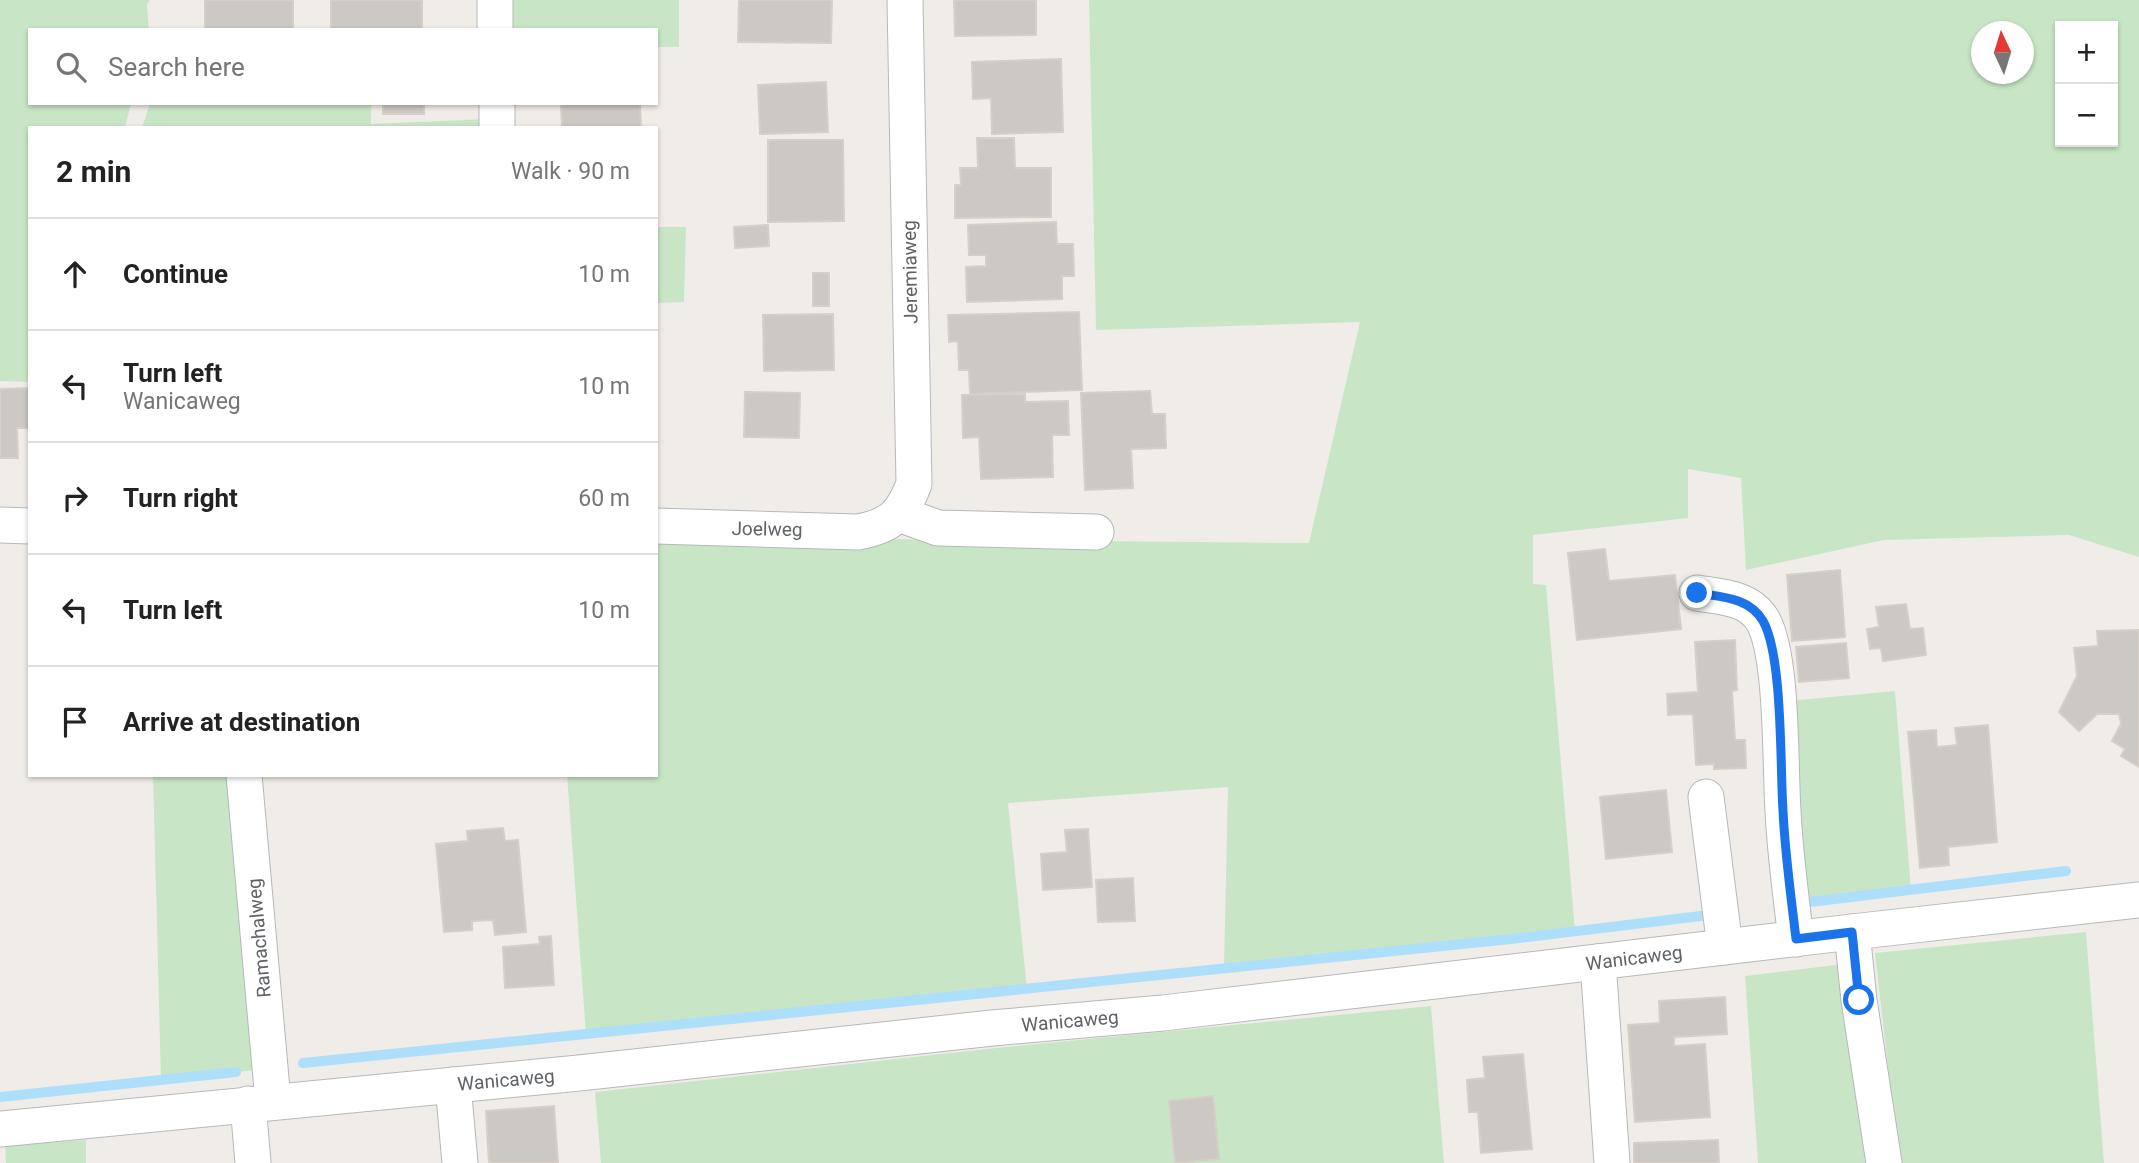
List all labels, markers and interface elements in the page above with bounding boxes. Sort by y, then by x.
north arrow [1971,21,2034,84]
map controls [2055,21,2118,147]
button: + [2055,21,2118,84]
search box [28,28,658,105]
icon: search [52,48,90,86]
text: Search here [108,52,245,82]
button: − [2055,84,2118,147]
text: 2 min [56,154,131,189]
text: Walk · 90 m [511,158,630,185]
street label: Jeremiaweg [898,220,922,324]
icon: ahead [56,255,94,293]
text: Continue [123,259,228,289]
text: 10 m [578,261,630,288]
text: Turn left [123,358,222,388]
icon: left [56,367,94,405]
text: 10 m [578,373,630,400]
text: Wanicaweg [123,388,241,415]
icon: right [56,479,94,517]
text: Turn right [123,483,238,513]
text: 60 m [578,485,630,512]
street label: Joelweg [731,517,803,541]
route end [1681,577,1712,608]
icon: left [56,591,94,629]
text: Turn left [123,595,222,625]
text: 10 m [578,597,630,624]
icon: arrive [56,703,94,741]
text: Arrive at destination [123,707,360,737]
street label: Ramachalweg [242,878,276,998]
street label: Wanicaweg [1584,941,1684,975]
route start [1843,984,1874,1015]
street label: Wanicaweg [1021,1005,1119,1037]
street label: Wanicaweg [457,1064,555,1096]

